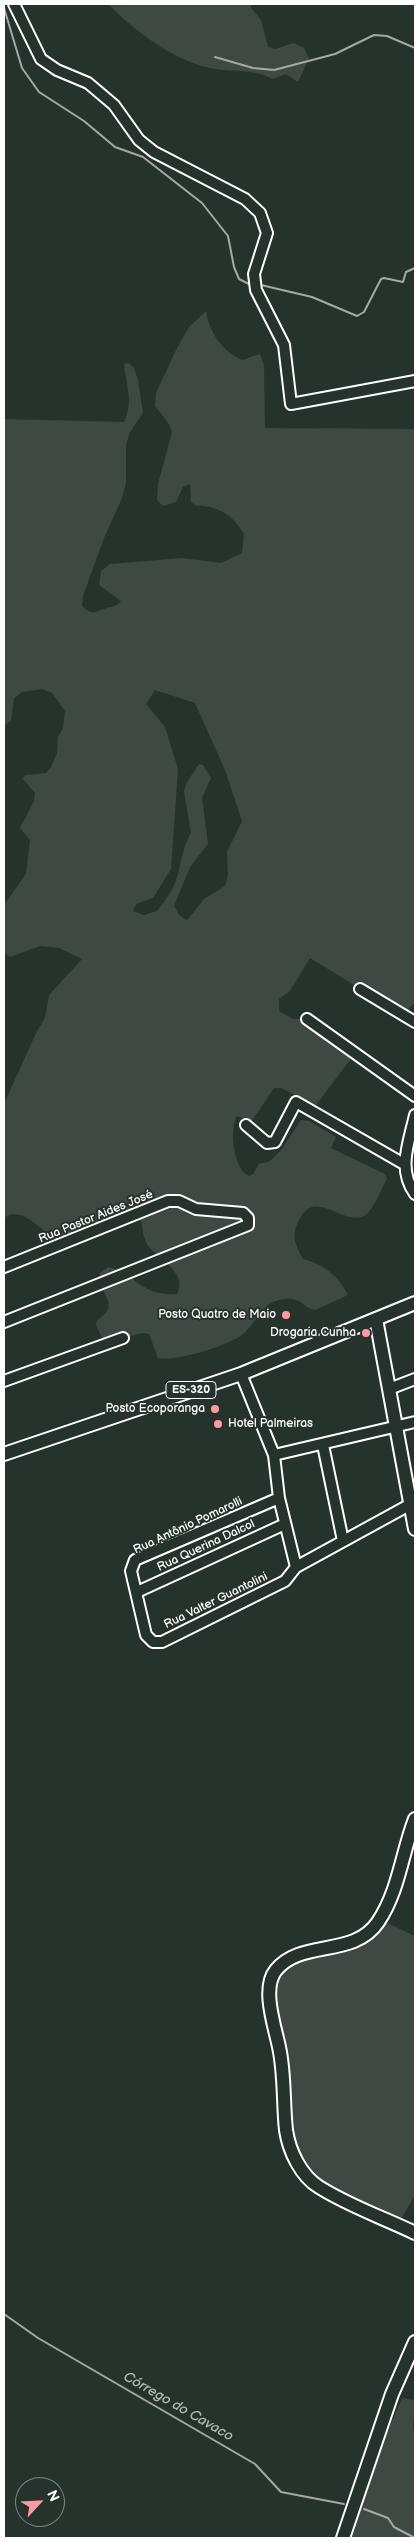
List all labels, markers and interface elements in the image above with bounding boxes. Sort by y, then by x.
street label: Rua Pastor Aides José [37,1187,155,1247]
place label: Posto Quatro de Maio [158,1308,276,1322]
marker: Posto Quatro de Maio [280,1309,292,1321]
place label: Drogaria Cunha [270,1326,356,1340]
marker: Drogaria Cunha [360,1327,372,1339]
road number: ES-320 [166,1382,216,1398]
place label: Posto Ecoporanga [106,1402,205,1416]
marker: Posto Ecoporanga [209,1403,221,1415]
place label: Hotel Palmeiras [228,1417,313,1431]
marker: Hotel Palmeiras [212,1418,224,1430]
street label: Rua Antônio Pomarolli [131,1494,245,1558]
street label: Rua Querina Dalcol [155,1517,257,1575]
street label: Rua Valter Guantolini [162,1570,270,1632]
water label: Córrego do Cavaco [120,2369,236,2445]
north arrow [15,2477,65,2527]
text: N [43,2488,63,2504]

